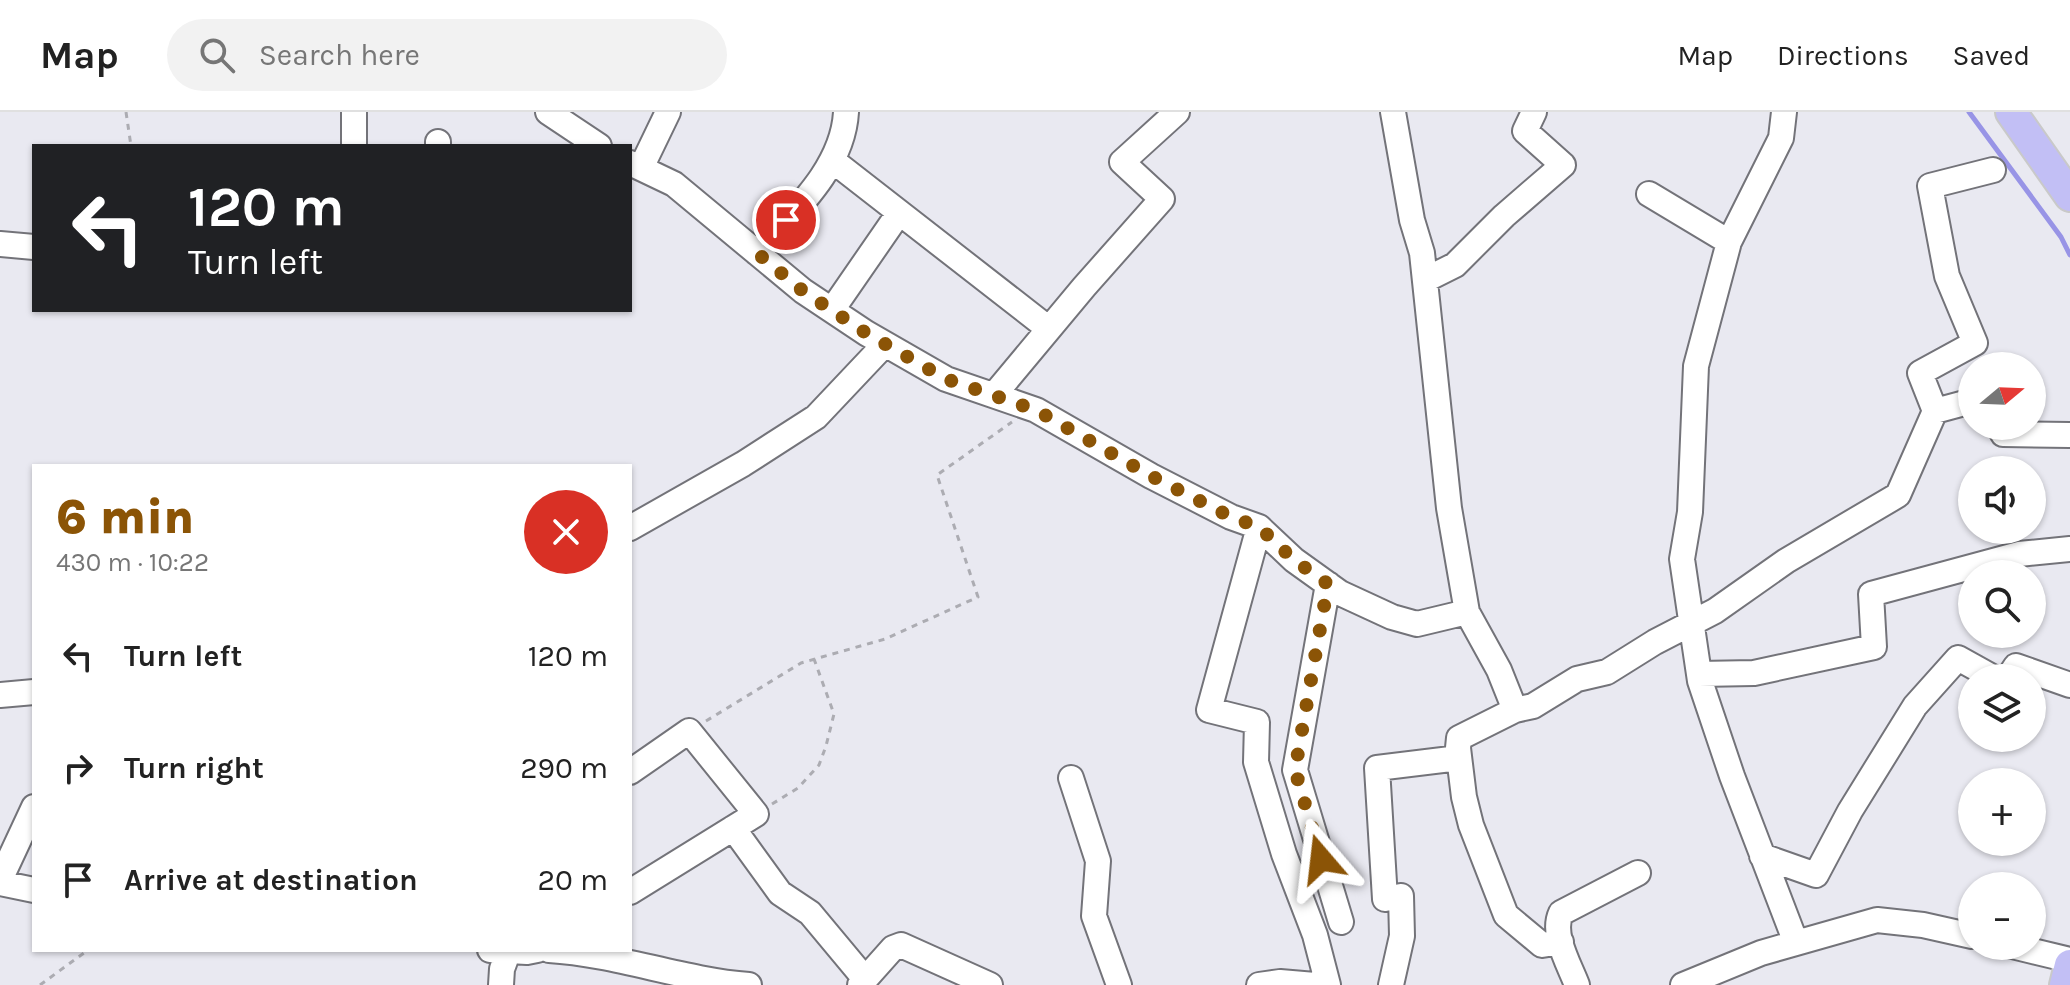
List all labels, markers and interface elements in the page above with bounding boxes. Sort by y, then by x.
search box [167,19,727,91]
text: Map [40,33,119,78]
icon: search [195,33,239,77]
text: Search here [259,37,420,73]
text: Map [1678,39,1733,72]
text: Directions [1777,39,1909,72]
text: Saved [1953,39,2030,72]
text: 120 m [188,174,345,239]
icon: left [56,176,160,280]
pin [752,186,820,254]
icon: arrive [764,198,808,242]
text: Turn left [188,241,323,283]
north arrow [1958,352,2046,440]
map controls [1958,352,2046,960]
button: sound [1958,456,2046,544]
text: 6 min [56,489,194,545]
button: close [524,490,608,574]
text: 430 m · 10:22 [56,547,209,578]
button: search [1958,560,2046,648]
icon: left [56,634,100,678]
text: Turn left [124,638,242,674]
text: 120 m [528,638,608,674]
button: layers [1958,664,2046,752]
icon: right [56,746,100,790]
text: Turn right [124,750,264,786]
text: 290 m [520,750,608,786]
button: + [1958,768,2046,856]
position arrow [1279,817,1363,901]
icon: arrive [56,858,100,902]
text: Arrive at destination [124,862,418,898]
text: 20 m [538,862,608,898]
button: − [1958,872,2046,960]

